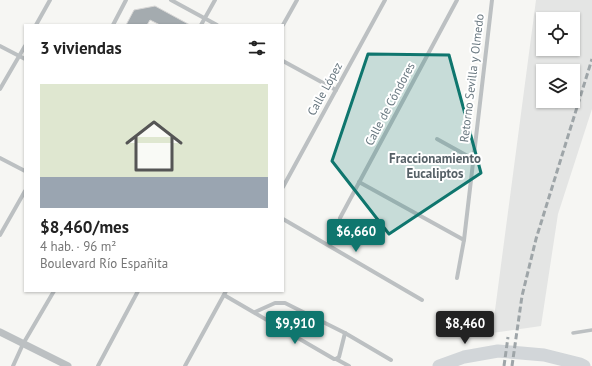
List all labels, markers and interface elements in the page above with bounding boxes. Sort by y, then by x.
map controls [536,12,580,108]
button: locate [536,12,580,56]
street label: Retorno Sevilla y Olmedo [456,13,487,143]
text: 3 viviendas [40,37,122,59]
icon: filters [246,37,268,59]
street label: Calle López [304,59,345,118]
street label: Calle de Cóndores [361,60,418,148]
button: layers [536,64,580,108]
icon: home [118,110,190,182]
district label: Fraccionamiento Eucaliptos [389,150,481,182]
text: $8,460/mes [40,216,129,238]
pin: $6,660 [323,219,389,253]
text: $6,660 [336,223,376,240]
text: 4 hab. · 96 m² [40,238,116,255]
text: Boulevard Río Españita [40,255,168,272]
pin: $9,910 [262,311,328,345]
pin: $8,460 [432,311,498,345]
text: $9,910 [275,315,315,332]
text: $8,460 [445,315,485,332]

